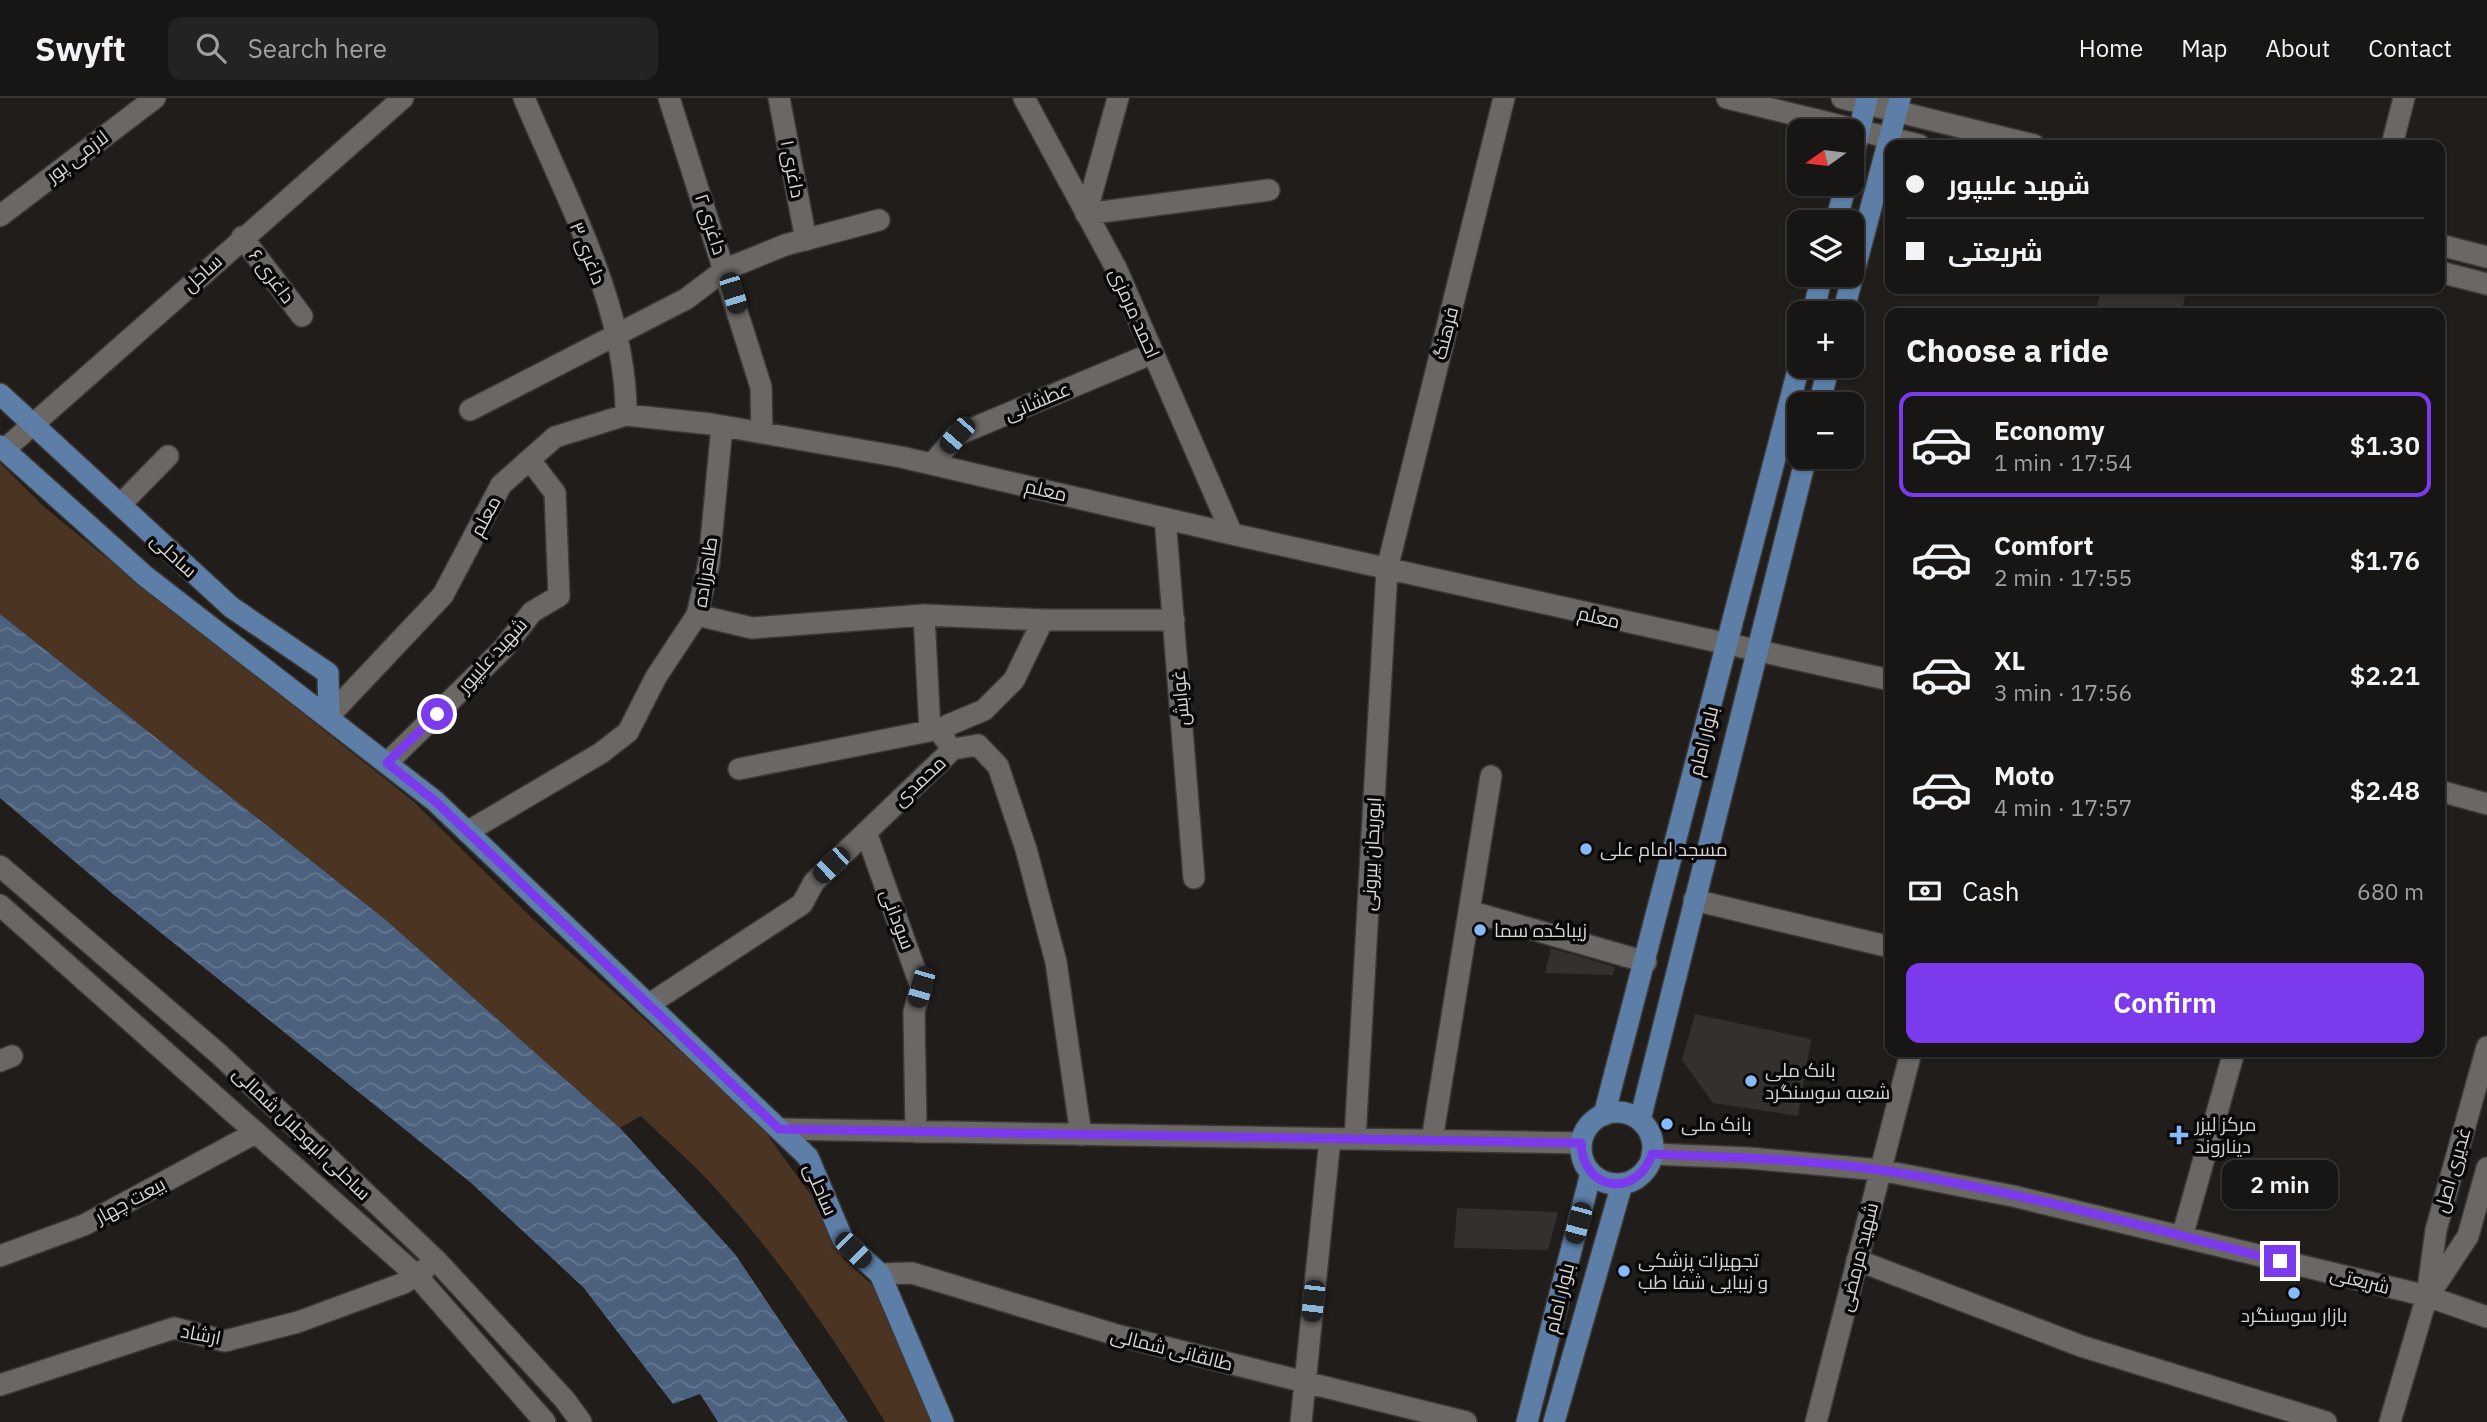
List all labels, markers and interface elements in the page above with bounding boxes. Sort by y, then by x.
search box [168,17,658,80]
text: Swyft [35,27,126,70]
icon: search [192,29,230,67]
text: Search here [248,31,387,65]
text: Home [2079,32,2143,64]
text: Map [2181,32,2227,64]
text: About [2265,32,2330,64]
text: Contact [2368,32,2452,64]
north arrow [1787,119,1864,196]
map controls [1787,119,1864,469]
street label: لازمی پور [40,125,113,189]
street label: داغری ۱ [776,138,810,200]
text: شهید علیپور [1948,167,2090,201]
street label: داغری ۲ [690,190,732,258]
button: layers [1787,210,1864,287]
street label: داغری ۳ [565,218,611,288]
text: شریعتی [1948,234,2043,268]
street label: داغری ۶ [244,244,300,308]
street label: ساحل [177,249,227,297]
street label: احمد مرمزی [1105,264,1165,362]
car [717,270,750,316]
button: + [1787,301,1864,378]
street label: فرهنگ [1427,304,1463,362]
text: Choose a ride [1906,329,2109,371]
street label: عطشانی [1000,376,1074,426]
button: − [1787,392,1864,469]
car [936,412,979,458]
icon: car [1910,413,1973,476]
text: Economy [1994,413,2105,447]
text: $1.30 [2350,428,2420,462]
text: 1 min · 17:54 [1994,447,2132,477]
street label: معلم [1022,474,1069,508]
street label: معلم [464,492,507,541]
street label: ساحلی [146,528,202,582]
icon: car [1910,528,1973,591]
text: Comfort [1994,528,2093,562]
street label: طاهرزاده [688,535,722,609]
text: $1.76 [2350,543,2420,577]
text: 2 min · 17:55 [1994,562,2132,592]
street label: معلم [1575,601,1622,635]
street label: شهید علیپور [451,613,532,698]
icon: car [1910,643,1973,706]
text: XL [1994,643,2025,677]
text: $2.21 [2350,658,2420,692]
street label: غوابش [1166,669,1194,727]
text: 3 min · 17:56 [1994,677,2132,707]
route start [421,698,453,730]
street label: بلوار امام [1683,704,1725,779]
street label: محمدی [888,751,950,811]
icon: car [1910,758,1973,821]
text: Moto [1994,758,2054,792]
text: $2.48 [2350,773,2420,807]
text: 4 min · 17:57 [1994,792,2132,822]
street label: ابوریحان بیرونی [1356,796,1386,912]
place label: مسجد امام علی [1600,837,1728,863]
marker: مسجد امام علی [1578,841,1594,857]
car [809,843,854,887]
icon: cash [1906,872,1944,910]
text: Cash [1962,874,2019,908]
text: 680 m [2357,876,2424,906]
street label: سودانی [876,885,920,953]
place label: زیباکده سما [1494,918,1587,942]
marker: زیباکده سما [1472,922,1488,938]
button: Confirm [1906,963,2424,1043]
car [906,964,937,1010]
place label: بانک ملی شعبه سوسنگرد [1765,1058,1890,1104]
street label: ساحلی البوجلال شمالی [228,1061,376,1205]
marker: بانک ملی شعبه سوسنگرد [1743,1073,1759,1089]
place label: بانک ملی [1681,1112,1752,1136]
place label: مرکز لیزر دیناروند [2194,1112,2256,1158]
marker: بانک ملی [1659,1116,1675,1132]
marker: مرکز لیزر دیناروند [2169,1125,2189,1145]
street label: غدیری اصل [2428,1125,2476,1215]
street label: ساحلی [799,1159,843,1219]
callout: 2 min [2222,1160,2338,1208]
text: 2 min [2250,1169,2310,1199]
street label: بیعت چهار [90,1171,170,1230]
car [1563,1200,1594,1246]
street label: شهید مرمضی [1833,1200,1883,1314]
car [831,1228,876,1272]
route end [2264,1245,2296,1277]
place label: تجهیزات پزشکی و زیبایی شفا طب [1638,1248,1768,1294]
street label: بلوار امام [1539,1261,1581,1336]
street label: شریعتی [2328,1261,2392,1299]
marker: تجهیزات پزشکی و زیبایی شفا طب [1616,1263,1632,1279]
car [1301,1279,1326,1323]
marker: بازار سوسنگرد [2286,1285,2302,1301]
place label: بازار سوسنگرد [2241,1303,2347,1327]
street label: ارشاد [179,1318,223,1350]
street label: طالقانی شمالی [1108,1322,1236,1376]

